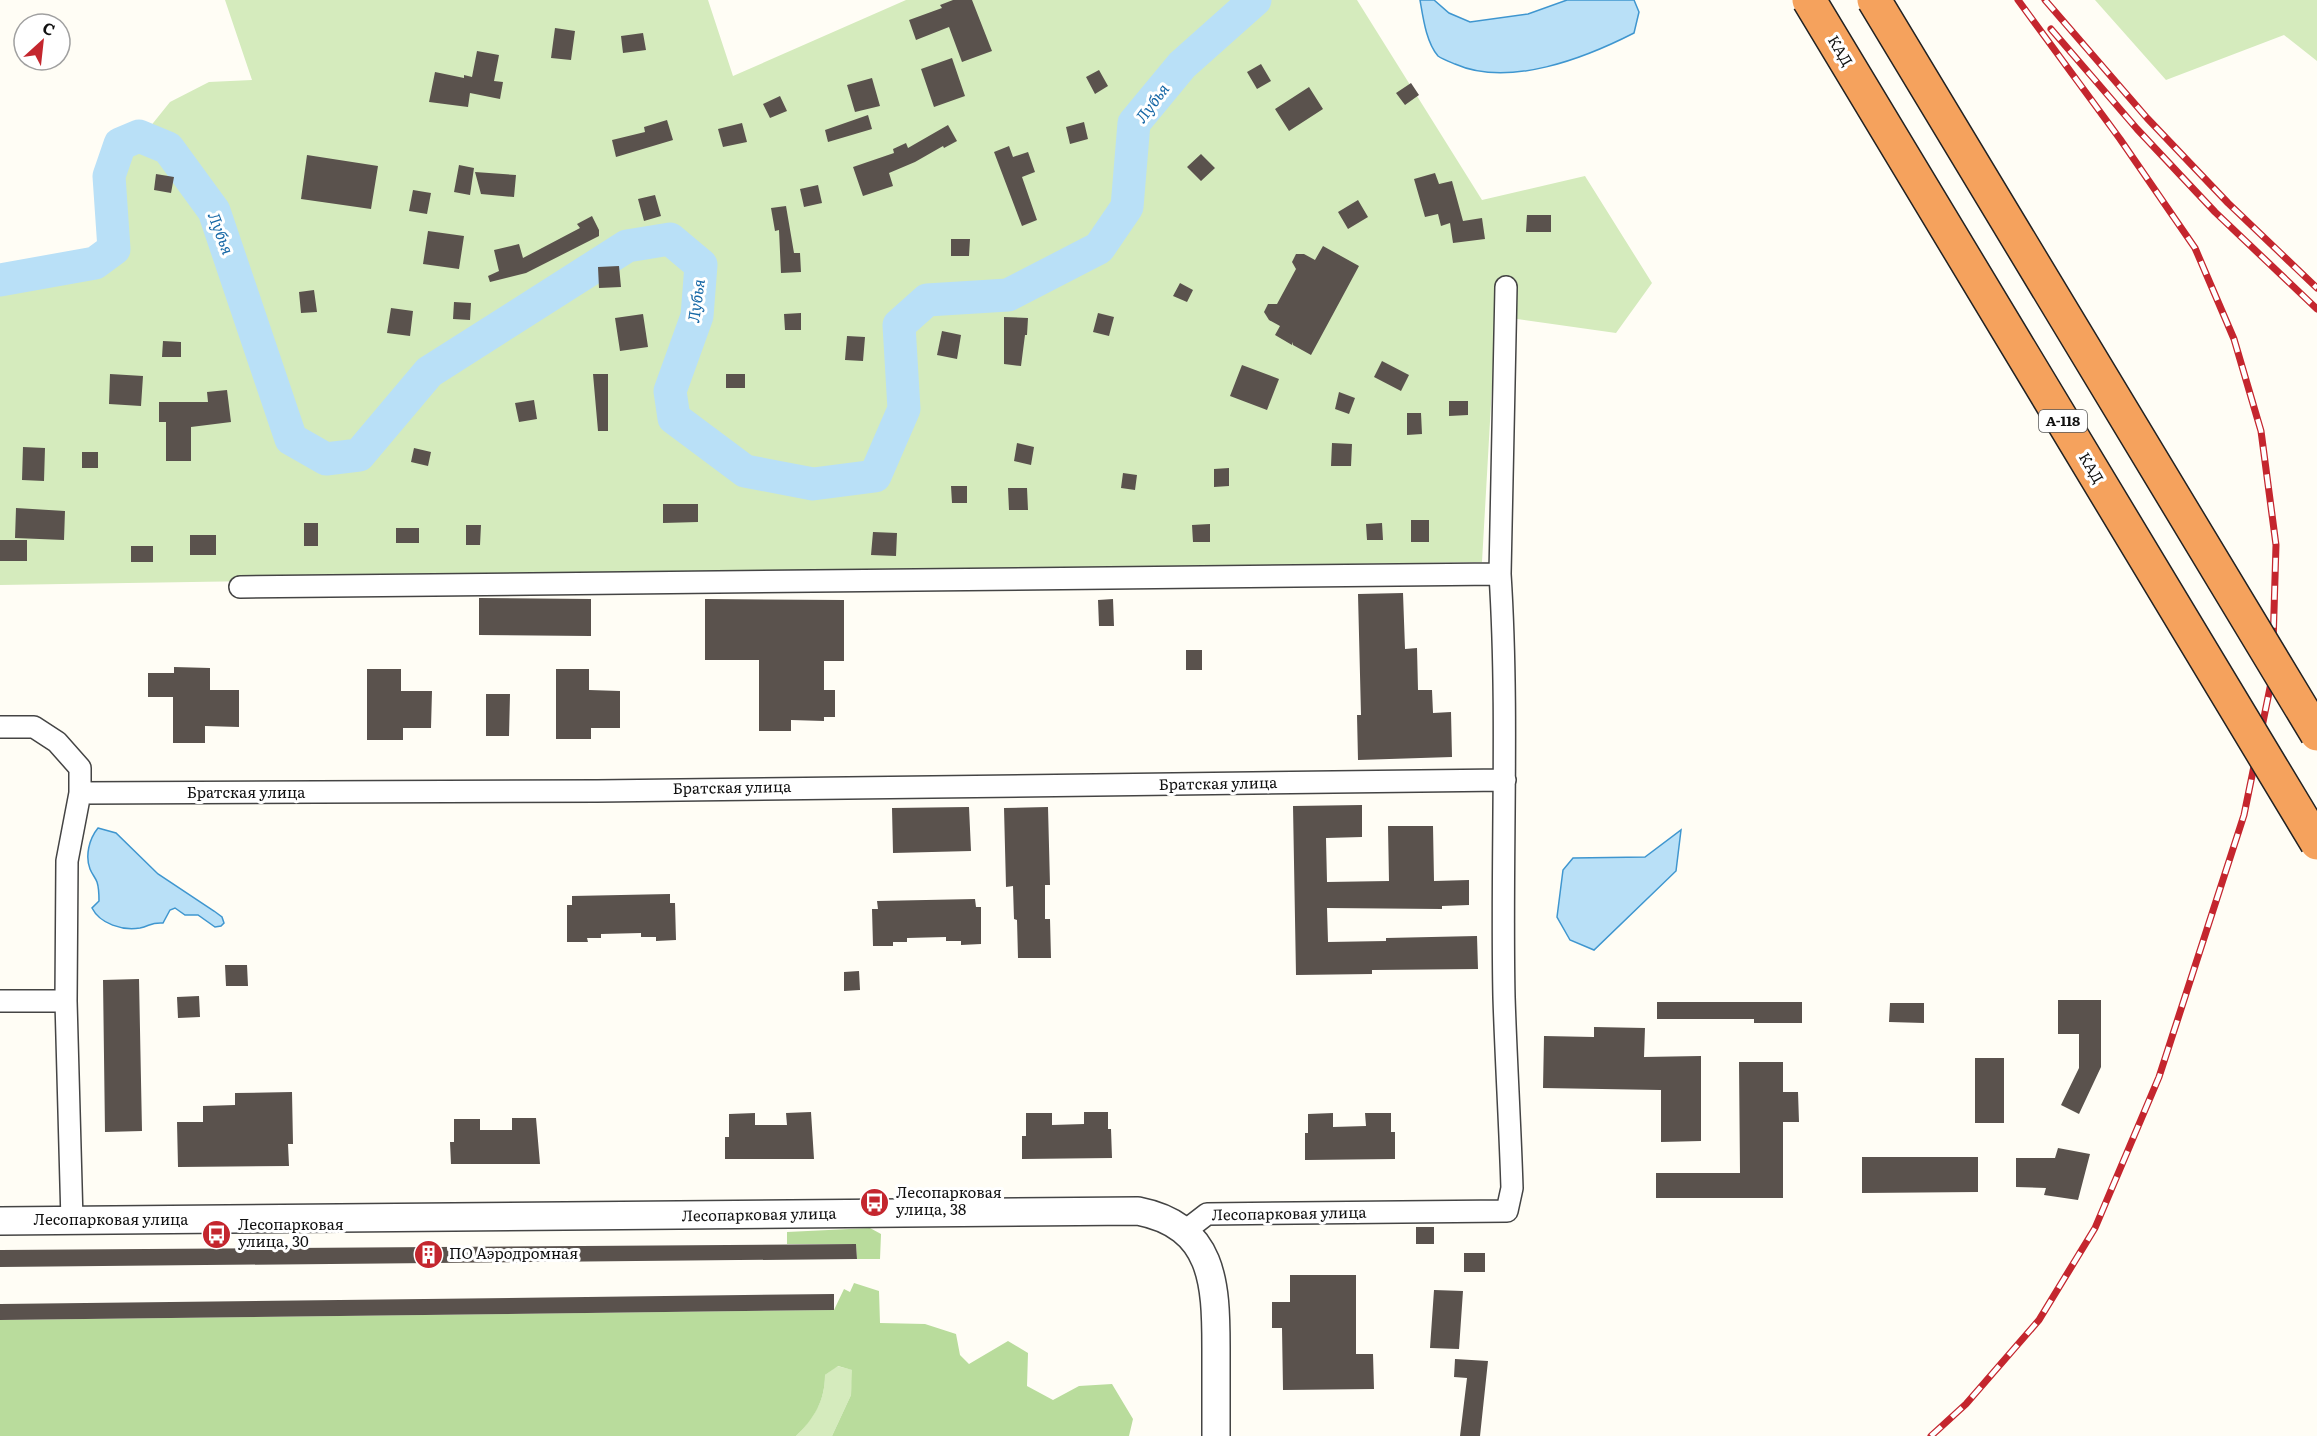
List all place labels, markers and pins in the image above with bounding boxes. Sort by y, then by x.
place label: Лесопарковая улица, 38 [896,1180,1002,1220]
bus stop icon: Лесопарковая улица, 38 [859,1186,891,1218]
place label: Лесопарковая улица, 30 [238,1212,344,1252]
bus stop icon: Лесопарковая улица, 30 [201,1218,233,1250]
building icon: ПО Аэродромная [412,1238,444,1270]
place label: ПО Аэродромная [449,1241,578,1264]

